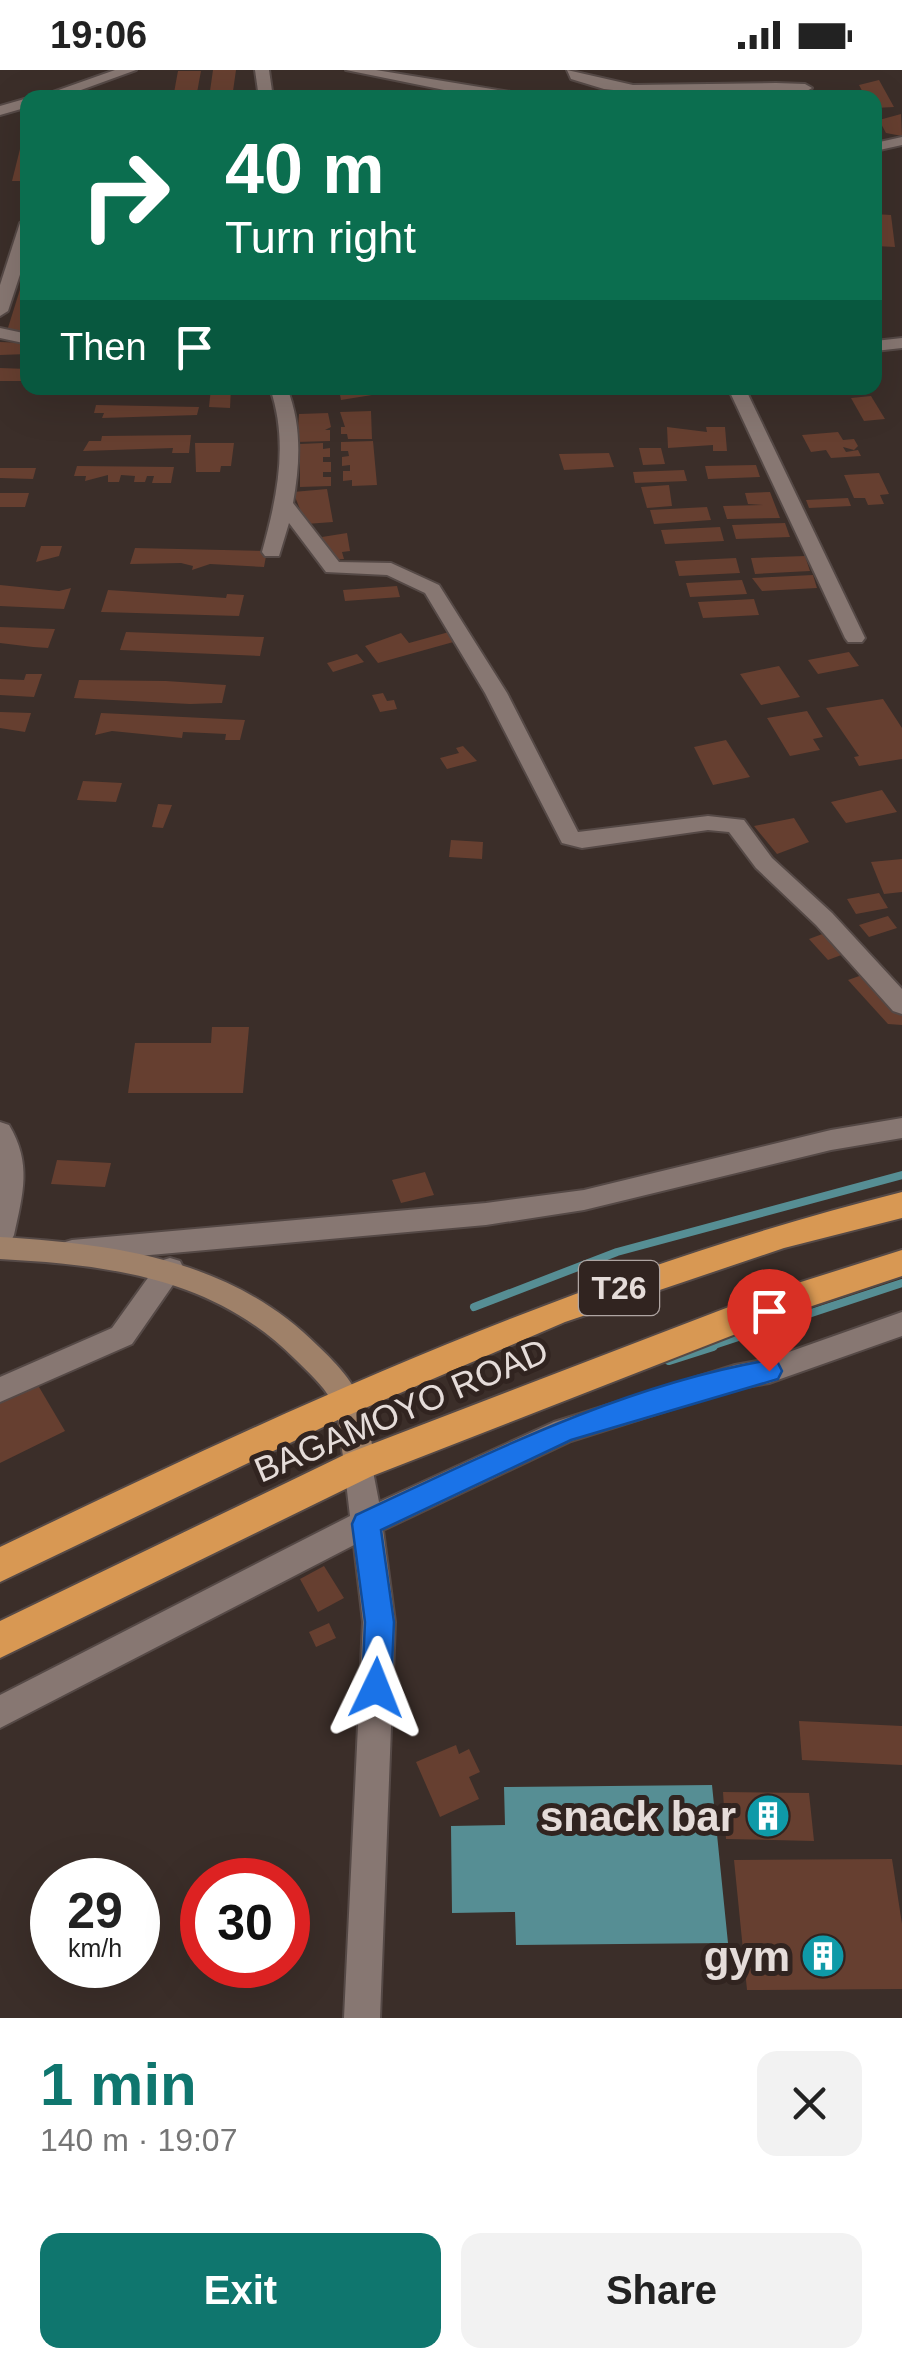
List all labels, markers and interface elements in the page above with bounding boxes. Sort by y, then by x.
text: 19:06 [50,14,147,56]
icon: right [60,130,190,260]
text: 40 m [225,130,385,208]
text: Turn right [225,212,416,263]
icon: arrive [167,320,222,375]
text: Then [60,326,147,368]
road number: T26 [579,1261,659,1315]
pin [727,1269,812,1372]
icon: arrive [742,1284,797,1339]
street label: BAGAMOYO ROAD [248,1330,554,1490]
position arrow [324,1636,428,1740]
place label: snack bar [540,1793,736,1840]
building icon: snack bar [745,1793,791,1839]
speed limit sign: 30 [180,1858,310,1988]
text: 29 [67,1883,123,1939]
place label: gym [704,1933,790,1980]
building icon: gym [800,1933,846,1979]
text: km/h [68,1934,122,1962]
text: 1 min [40,2051,197,2118]
button: close [757,2051,862,2156]
text: 140 m · 19:07 [40,2122,237,2158]
button: Exit [40,2233,441,2348]
button: Share [461,2233,862,2348]

